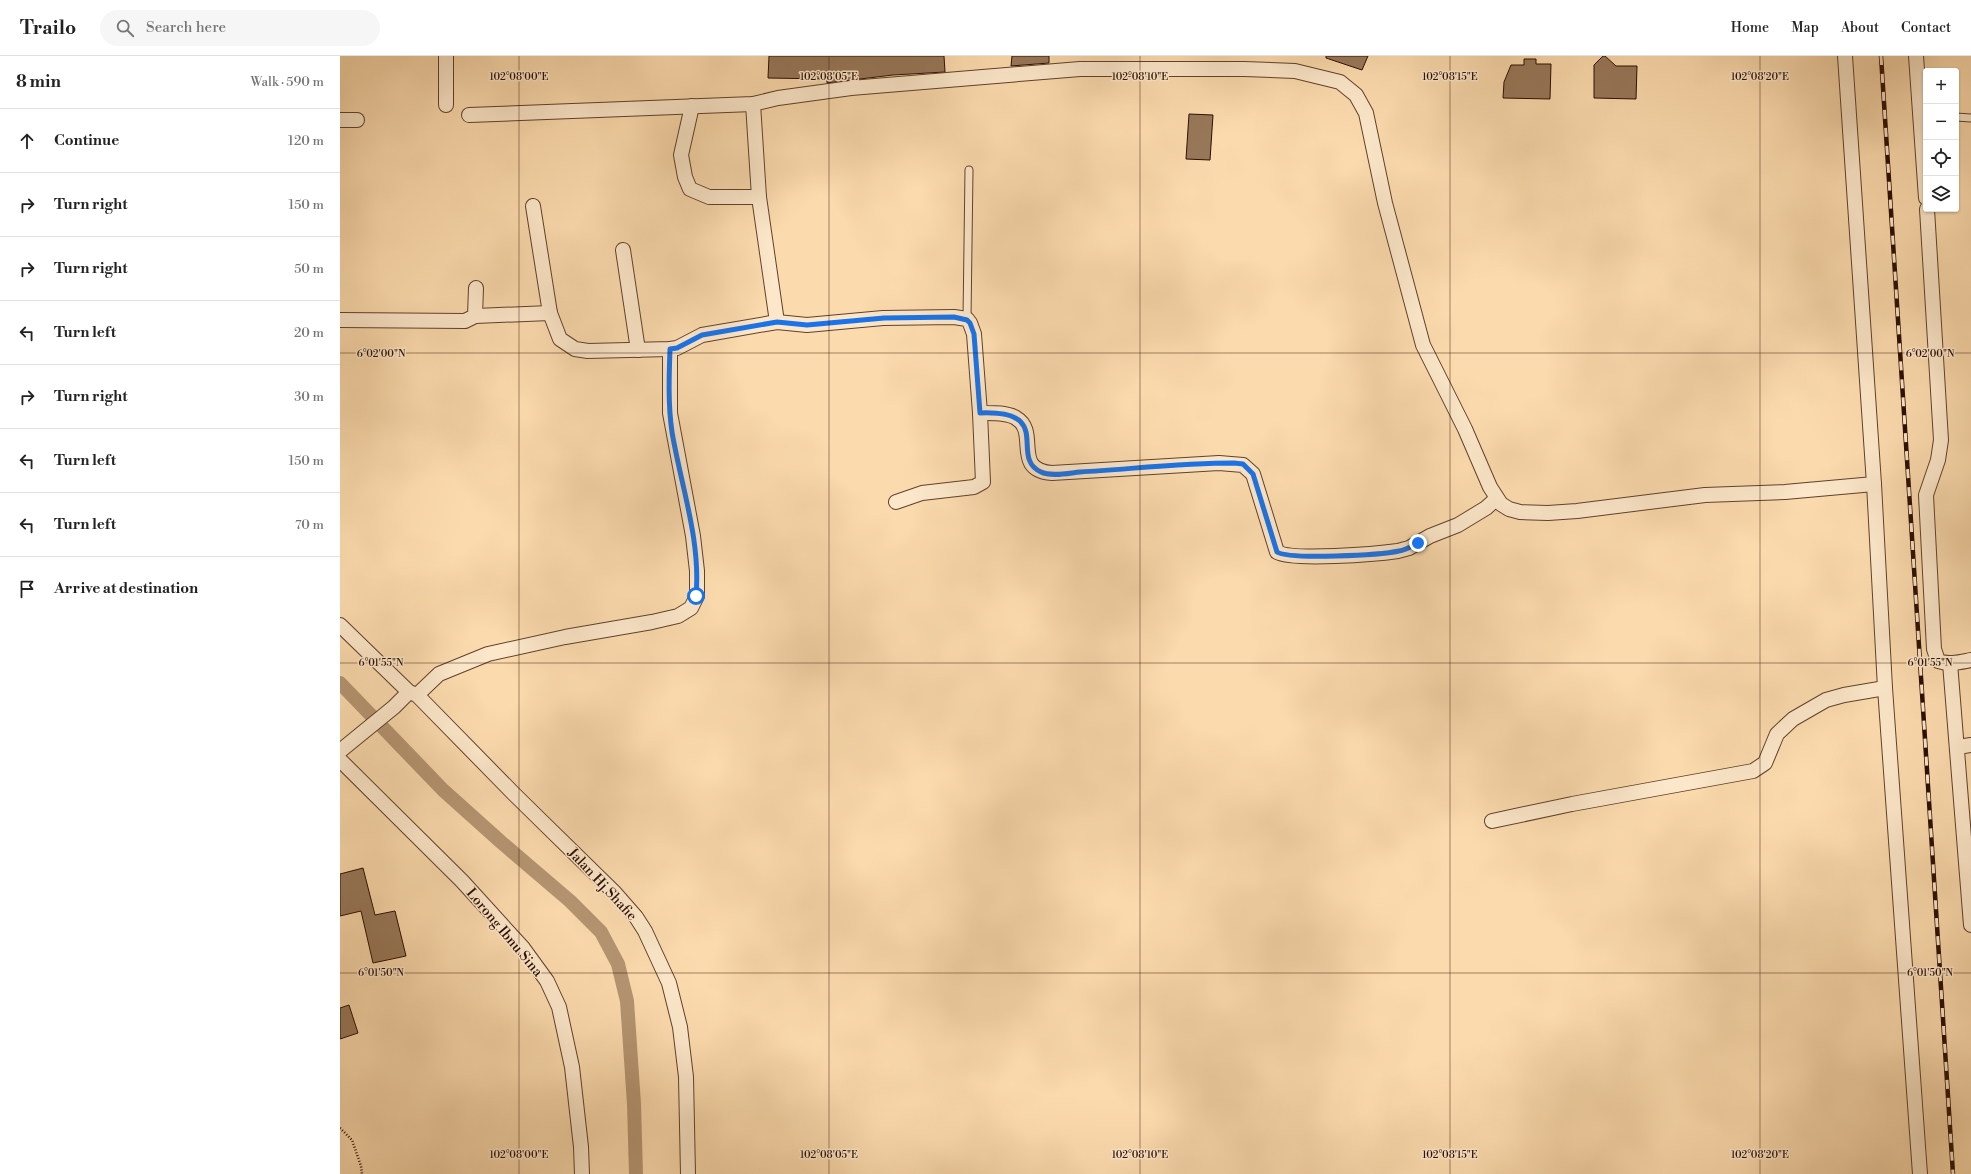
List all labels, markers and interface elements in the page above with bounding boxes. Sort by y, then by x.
search box [100,10,380,46]
text: Trailo [20,16,76,40]
icon: search [114,17,136,39]
text: Search here [146,18,226,37]
text: Home [1731,19,1769,37]
text: Map [1791,19,1819,37]
text: About [1841,19,1879,37]
text: Contact [1901,19,1951,37]
map controls [1923,68,1959,212]
button: + [1923,68,1959,104]
text: 8 min [16,71,61,93]
text: 102°08'00"E [490,71,549,83]
text: 102°08'05"E [800,71,858,83]
text: 102°08'10"E [1112,71,1168,83]
text: 102°08'15"E [1422,71,1478,83]
text: 102°08'20"E [1731,71,1789,83]
text: Walk · 590 m [251,74,324,90]
button: − [1923,104,1959,140]
icon: ahead [16,130,38,152]
text: Continue [54,131,119,150]
text: 120 m [288,133,324,149]
button: locate [1923,140,1959,176]
button: layers [1923,176,1959,212]
icon: right [16,194,38,216]
text: Turn right [54,195,128,214]
text: 150 m [289,197,324,213]
icon: right [16,258,38,280]
text: Turn right [54,259,128,278]
text: 50 m [294,261,324,277]
icon: left [16,322,38,344]
text: Turn left [54,323,116,342]
text: 20 m [294,325,324,341]
text: 6°02'00"N [357,348,406,360]
text: 6°02'00"N [1906,348,1955,360]
icon: right [16,386,38,408]
text: Turn right [54,387,128,406]
text: 30 m [294,389,324,405]
icon: left [16,450,38,472]
text: Turn left [54,451,116,470]
text: 150 m [289,453,324,469]
icon: left [16,514,38,536]
text: Turn left [54,515,116,534]
text: 70 m [295,517,324,533]
route end [1409,534,1427,552]
icon: arrive [16,578,38,600]
text: Arrive at destination [54,579,198,598]
route start [687,587,705,605]
text: 6°01'55"N [359,657,404,669]
text: 6°01'55"N [1908,657,1953,669]
street label: Jalan Hj Shafie [563,844,641,925]
street label: Lorong Ibnu Sina [462,885,547,981]
text: 6°01'50"N [358,967,405,979]
text: 6°01'50"N [1907,967,1954,979]
text: 102°08'00"E [490,1149,549,1161]
text: 102°08'05"E [800,1149,858,1161]
text: 102°08'10"E [1112,1149,1168,1161]
text: 102°08'15"E [1422,1149,1478,1161]
text: 102°08'20"E [1731,1149,1789,1161]

